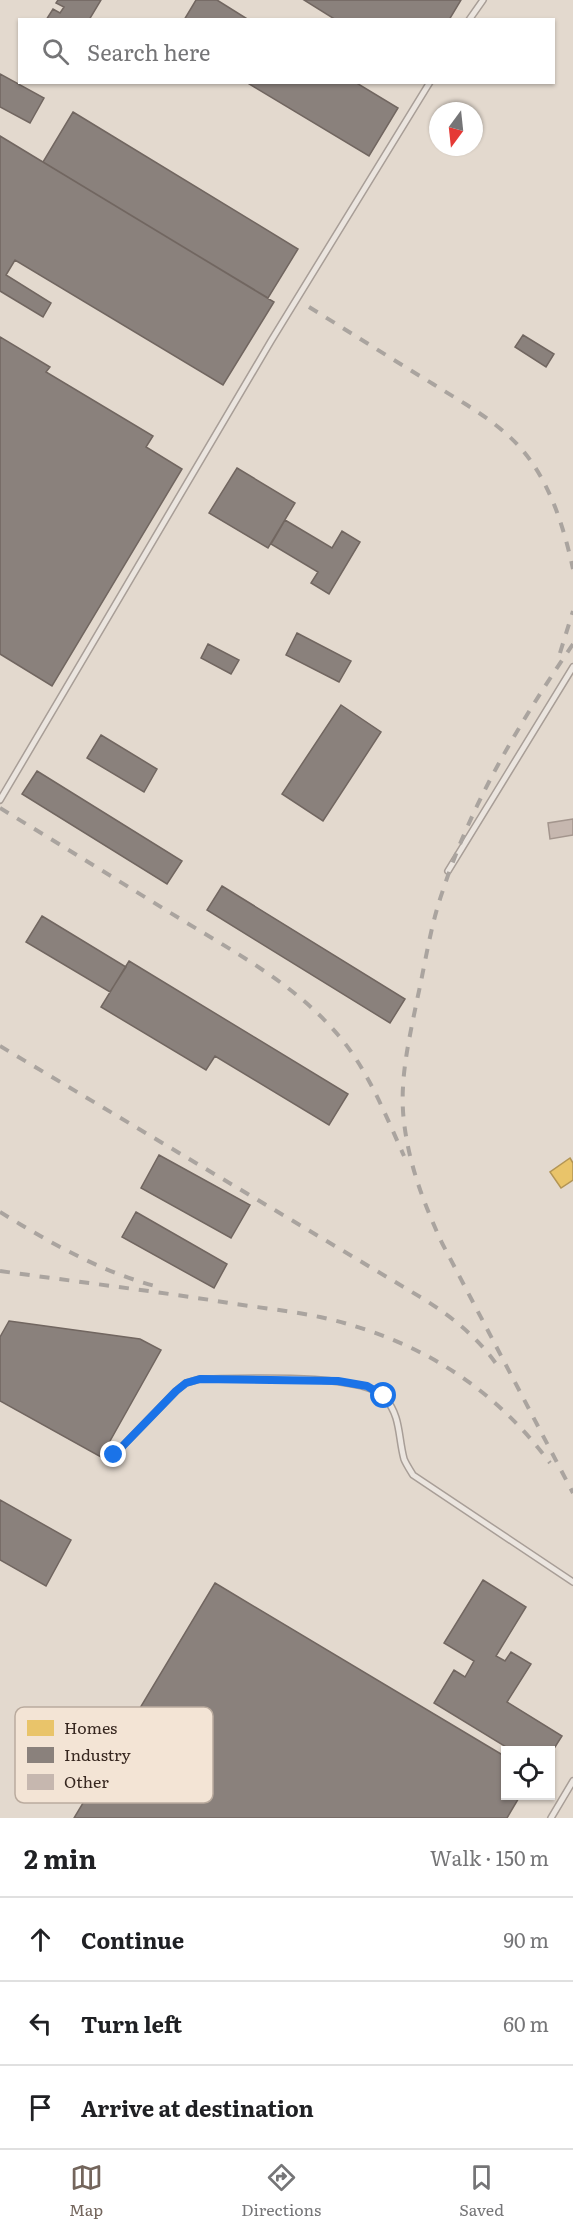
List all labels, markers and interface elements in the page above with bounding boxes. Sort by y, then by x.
search box [18,18,555,84]
icon: search [39,35,72,68]
text: Search here [87,35,210,68]
north arrow [429,102,483,156]
route start [370,1382,396,1408]
route end [100,1441,126,1467]
legend [15,1707,213,1803]
text: Homes [64,1715,117,1739]
text: Industry [64,1742,132,1766]
map controls [501,1746,555,1800]
button: locate [501,1746,555,1800]
text: Other [64,1769,109,1793]
text: 2 min [24,1838,97,1877]
text: Walk · 150 m [430,1842,549,1872]
icon: ahead [24,1923,57,1956]
text: Continue [81,1923,184,1956]
text: 90 m [504,1924,549,1954]
icon: left [24,2007,57,2040]
text: Turn left [81,2007,182,2040]
text: 60 m [503,2008,549,2038]
icon: arrive [24,2091,57,2124]
text: Arrive at destination [81,2091,314,2124]
tab: Map [69,2161,103,2221]
tab: Directions [241,2161,321,2221]
tab: Saved [459,2161,504,2221]

